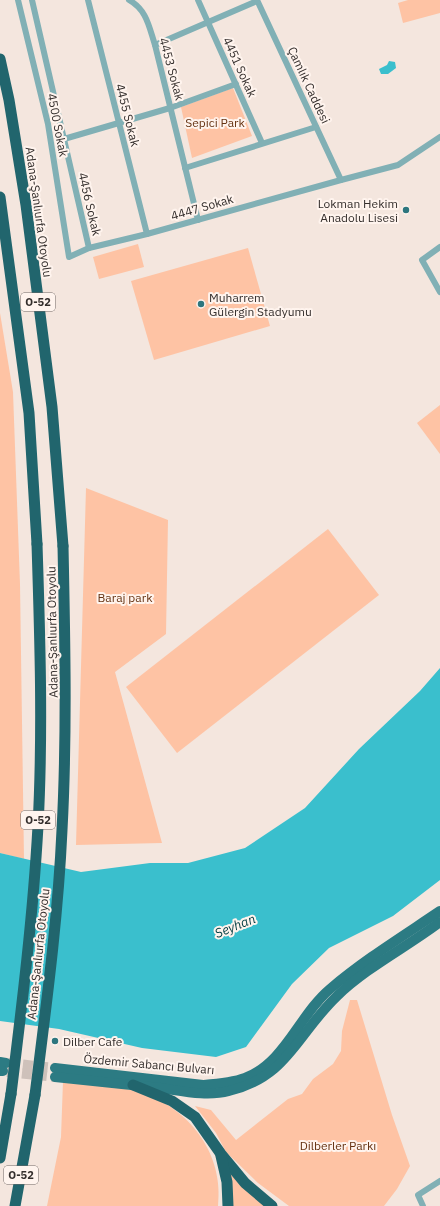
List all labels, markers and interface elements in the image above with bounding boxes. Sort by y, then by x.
street label: 4451 Sokak [220,35,260,100]
street label: 4453 Sokak [156,36,188,103]
street label: Çamlık Caddesi [285,44,333,126]
street label: 4455 Sokak [113,82,143,149]
street label: 4500 Sokak [45,92,72,159]
park label: Sepici Park [185,115,246,130]
street label: Adana-Şanlıurfa Otoyolu [22,146,56,278]
street label: 4456 Sokak [75,171,105,238]
street label: 4447 Sokak [169,191,236,223]
place label: Lokman Hekim Anadolu Lisesi [318,196,398,225]
marker: Lokman Hekim Anadolu Lisesi [401,205,411,215]
place label: Muharrem Gülergin Stadyumu [209,290,312,319]
road number: O-52 [21,293,55,311]
marker: Muharrem Gülergin Stadyumu [196,299,206,309]
street label: Adana-Şanlıurfa Otoyolu [43,566,61,698]
park label: Baraj park [98,590,153,605]
road number: O-52 [21,811,55,829]
street label: Adana-Şanlıurfa Otoyolu [24,888,52,1020]
water label: Seyhan [212,910,258,942]
place label: Dilber Cafe [63,1034,123,1049]
marker: Dilber Cafe [50,1036,60,1046]
street label: Özdemir Sabancı Bulvarı [83,1051,215,1077]
park label: Dilberler Parkı [300,1138,376,1153]
road number: O-52 [4,1166,38,1184]

